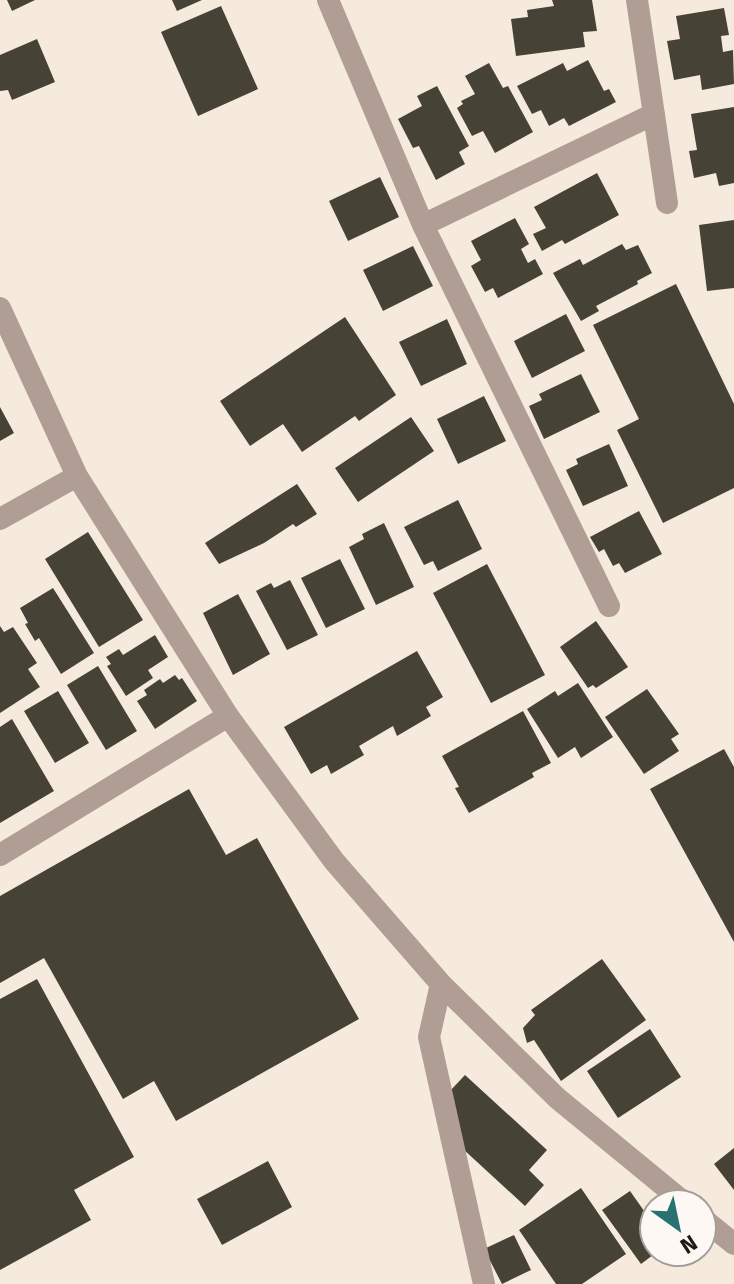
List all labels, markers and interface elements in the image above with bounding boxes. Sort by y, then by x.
north arrow [638,1188,718,1268]
text: N [675,1229,702,1260]

